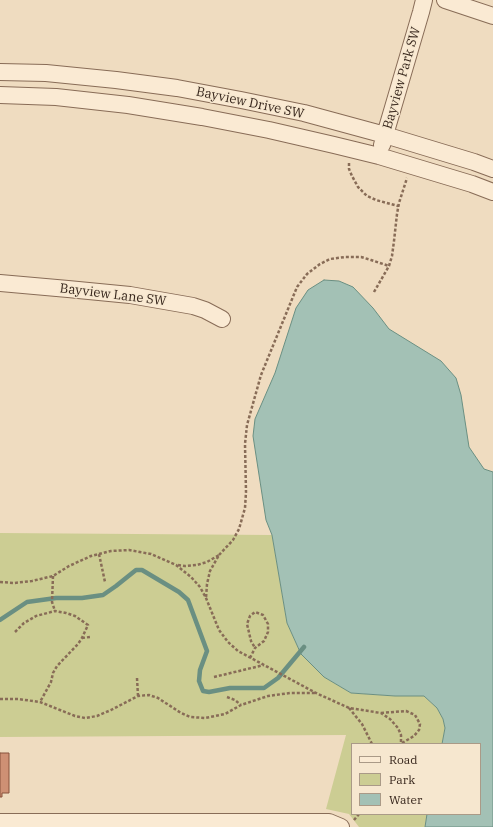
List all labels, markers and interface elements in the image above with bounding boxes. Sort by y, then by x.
street label: Bayview Park SW [380,25,424,131]
street label: Bayview Drive SW [195,84,305,122]
street label: Bayview Lane SW [59,281,167,309]
legend [351,743,481,815]
text: Road [389,752,418,767]
text: Park [389,772,415,787]
text: Water [389,792,422,807]

